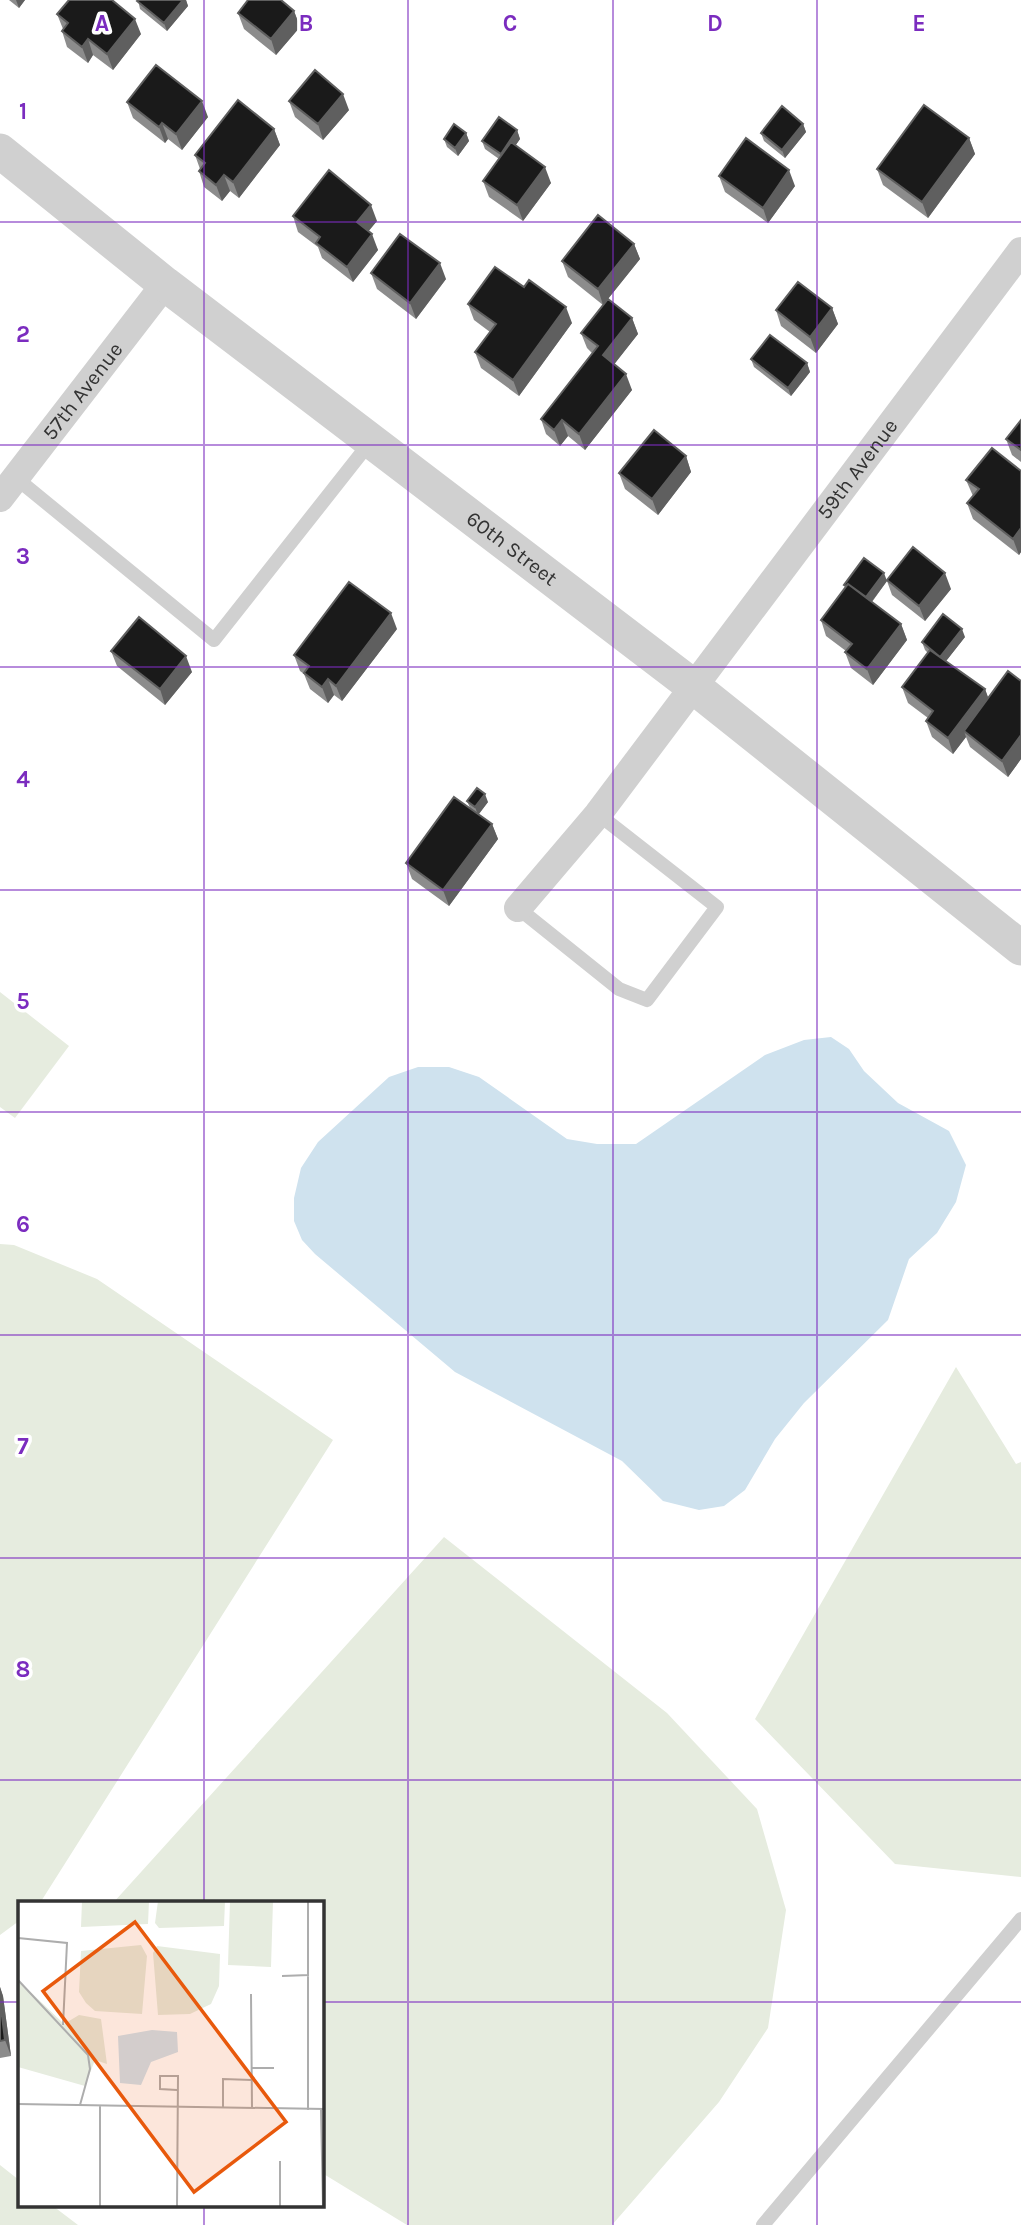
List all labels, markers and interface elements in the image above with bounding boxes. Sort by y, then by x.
text: A [95,10,109,37]
text: B [299,10,313,37]
text: C [503,10,517,37]
text: D [707,10,723,37]
text: E [912,10,926,37]
text: 1 [19,98,27,125]
text: 2 [16,321,30,348]
street label: 57th Avenue [37,338,128,445]
street label: 59th Avenue [812,414,903,524]
street label: 60th Street [462,506,562,591]
text: 3 [16,543,30,570]
text: 4 [16,766,30,793]
text: 5 [16,988,30,1015]
text: 6 [16,1211,30,1238]
text: 7 [17,1433,29,1460]
text: 8 [16,1656,30,1683]
inset map [18,1901,324,2208]

